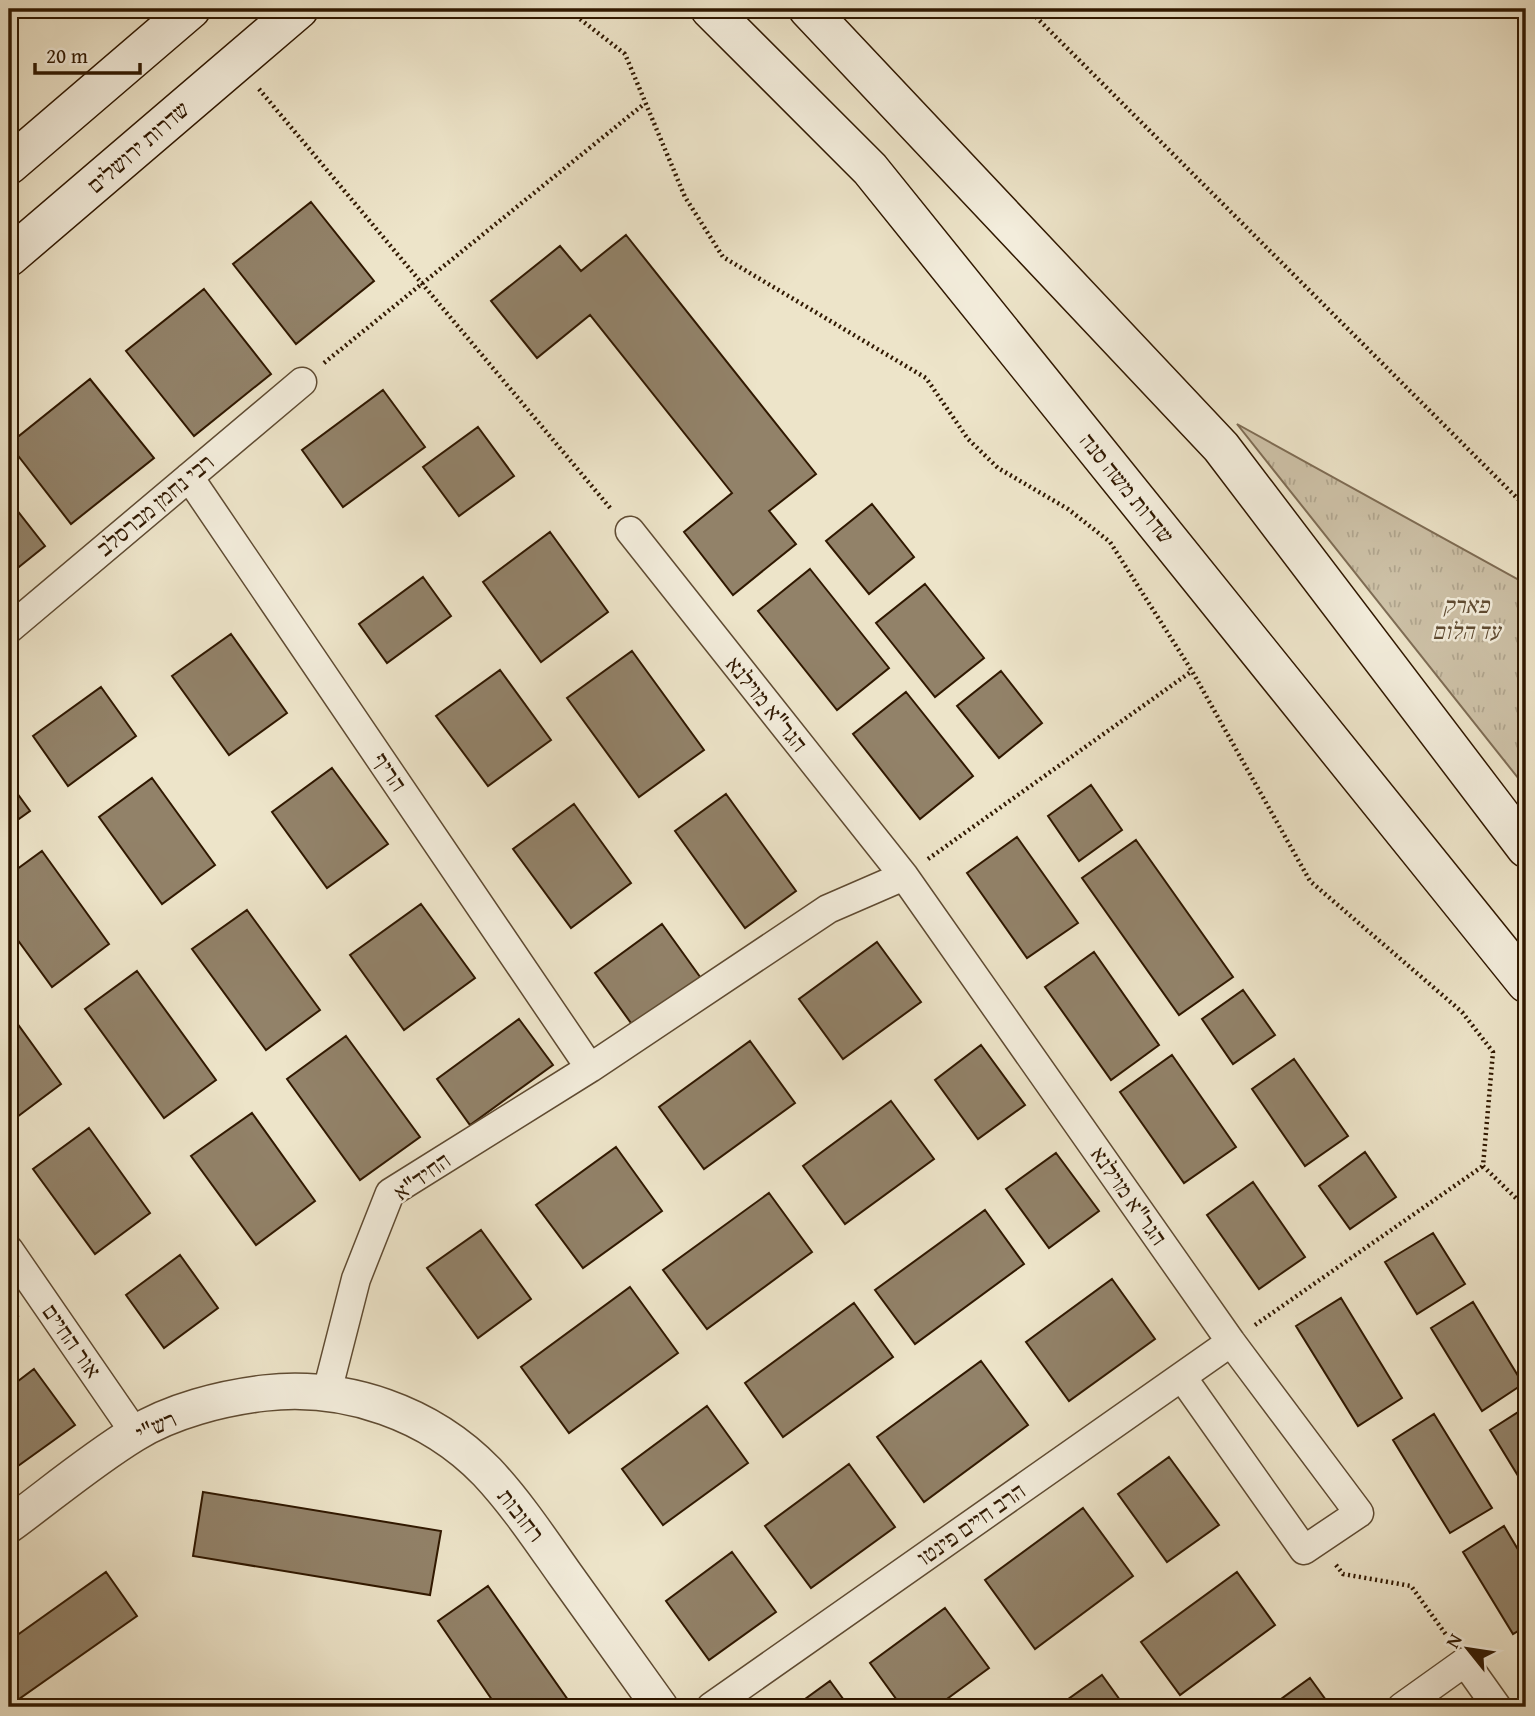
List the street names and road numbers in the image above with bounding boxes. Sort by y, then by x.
street label: שדרות ירושלים [79,93,196,201]
street label: שדרות משה סנה [1072,425,1183,550]
street label: רבי נחמן מברסלב [89,445,221,564]
street label: הגר"א מוילנא [719,649,816,758]
street label: הריף [365,746,415,798]
street label: הגר"א מוילנא [1083,1139,1176,1252]
street label: החיד"א [386,1144,457,1208]
street label: אור החיים [35,1297,110,1385]
street label: רש"י [130,1402,182,1449]
street label: הרב חיים פינטו [910,1474,1032,1573]
street label: רחובות [490,1481,553,1549]

